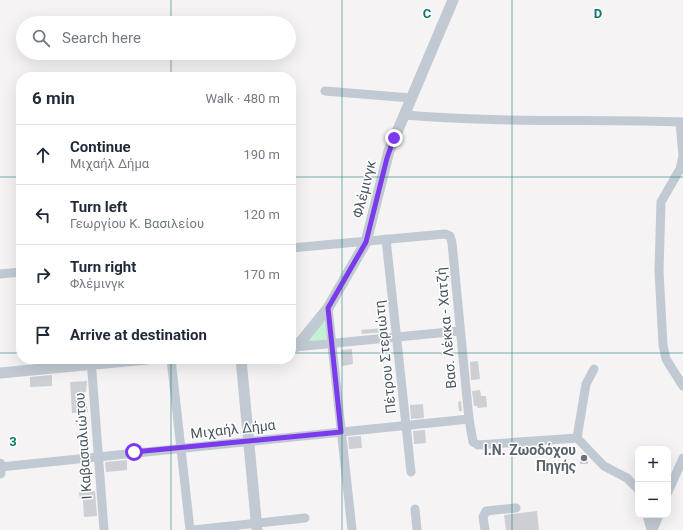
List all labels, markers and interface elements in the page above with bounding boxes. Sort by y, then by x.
text: C [423,6,432,21]
text: D [594,6,602,21]
search box [16,16,296,60]
icon: search [30,27,52,49]
text: Search here [62,29,141,47]
text: 6 min [32,88,75,108]
text: Walk · 480 m [205,91,280,106]
route end [385,129,403,147]
text: Continue [70,138,131,156]
icon: ahead [32,144,54,166]
text: 190 m [243,147,280,162]
text: Μιχαήλ Δήμα [70,156,149,171]
street label: Φλέμινγκ [349,158,379,220]
text: Turn left [70,198,127,216]
icon: left [32,204,54,226]
text: 120 m [243,207,280,222]
text: Γεωργίου Κ. Βασιλείου [70,216,204,231]
text: Turn right [70,258,136,276]
icon: right [32,264,54,286]
text: 170 m [243,267,280,282]
street label: Βασ. Λέκκα - Χατζή [433,267,459,389]
text: Φλέμινγκ [70,276,125,291]
street label: Πέτρου Στεριώτη [371,299,399,415]
icon: arrive [32,324,54,346]
text: Arrive at destination [70,326,207,344]
street label: Ι Καβασιαλιώτου [71,392,95,500]
street label: Μιχαήλ Δήμα [190,417,276,441]
text: 3 [9,434,17,449]
place label: Ι.Ν. Ζωοδόχου Πηγής [484,442,576,474]
route start [125,443,143,461]
map controls [635,446,671,518]
button: + [635,446,671,482]
marker: Ι.Ν. Ζωοδόχου Πηγής [579,453,589,463]
button: − [635,482,671,518]

